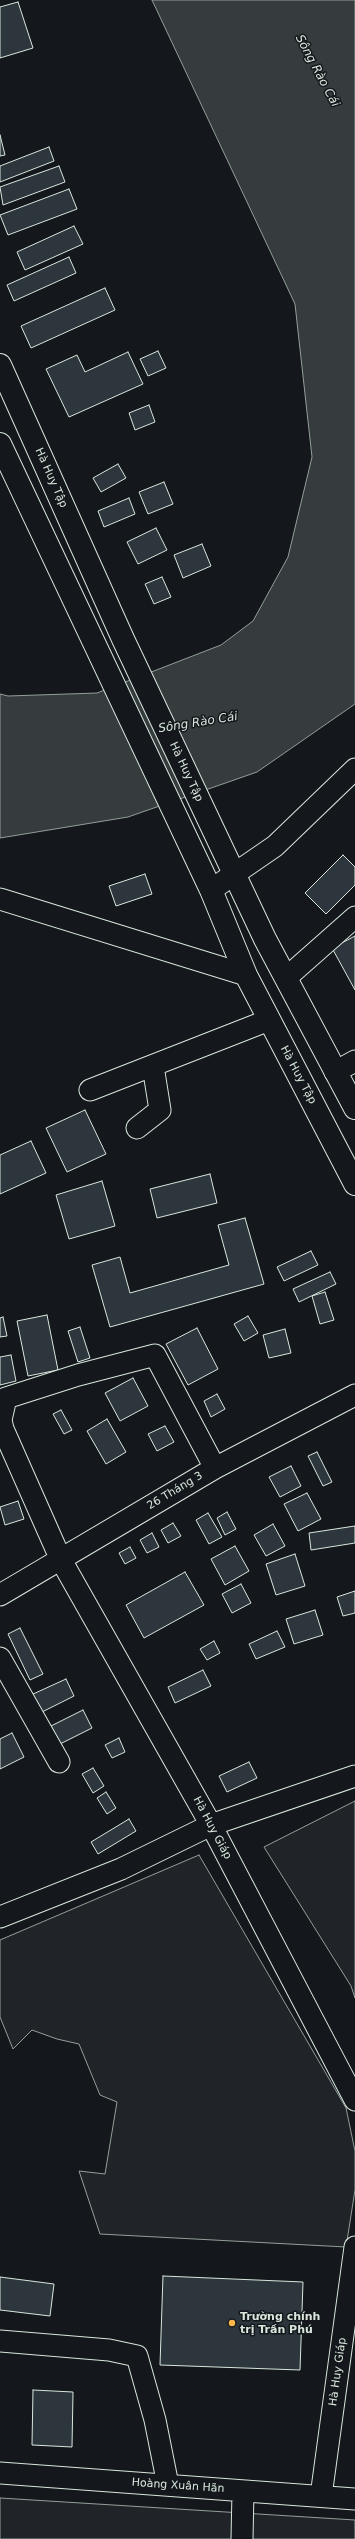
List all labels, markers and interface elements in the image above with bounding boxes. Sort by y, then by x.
water label: Sông Rào Cái [292,32,342,110]
street label: Hà Huy Tập [32,446,70,510]
water label: Sông Rào Cái [157,710,239,736]
street label: Hà Huy Tập [166,740,206,804]
street label: Hà Huy Tập [277,1044,319,1106]
street label: 26 Tháng 3 [145,1469,205,1513]
street label: Hà Huy Giáp [190,1794,234,1862]
place label: Trường chính trị Trần Phú [240,2310,320,2336]
marker: Trường chính trị Trần Phú [227,2318,237,2328]
street label: Hà Huy Giáp [327,2337,349,2407]
street label: Hoàng Xuân Hãn [131,2476,225,2496]

